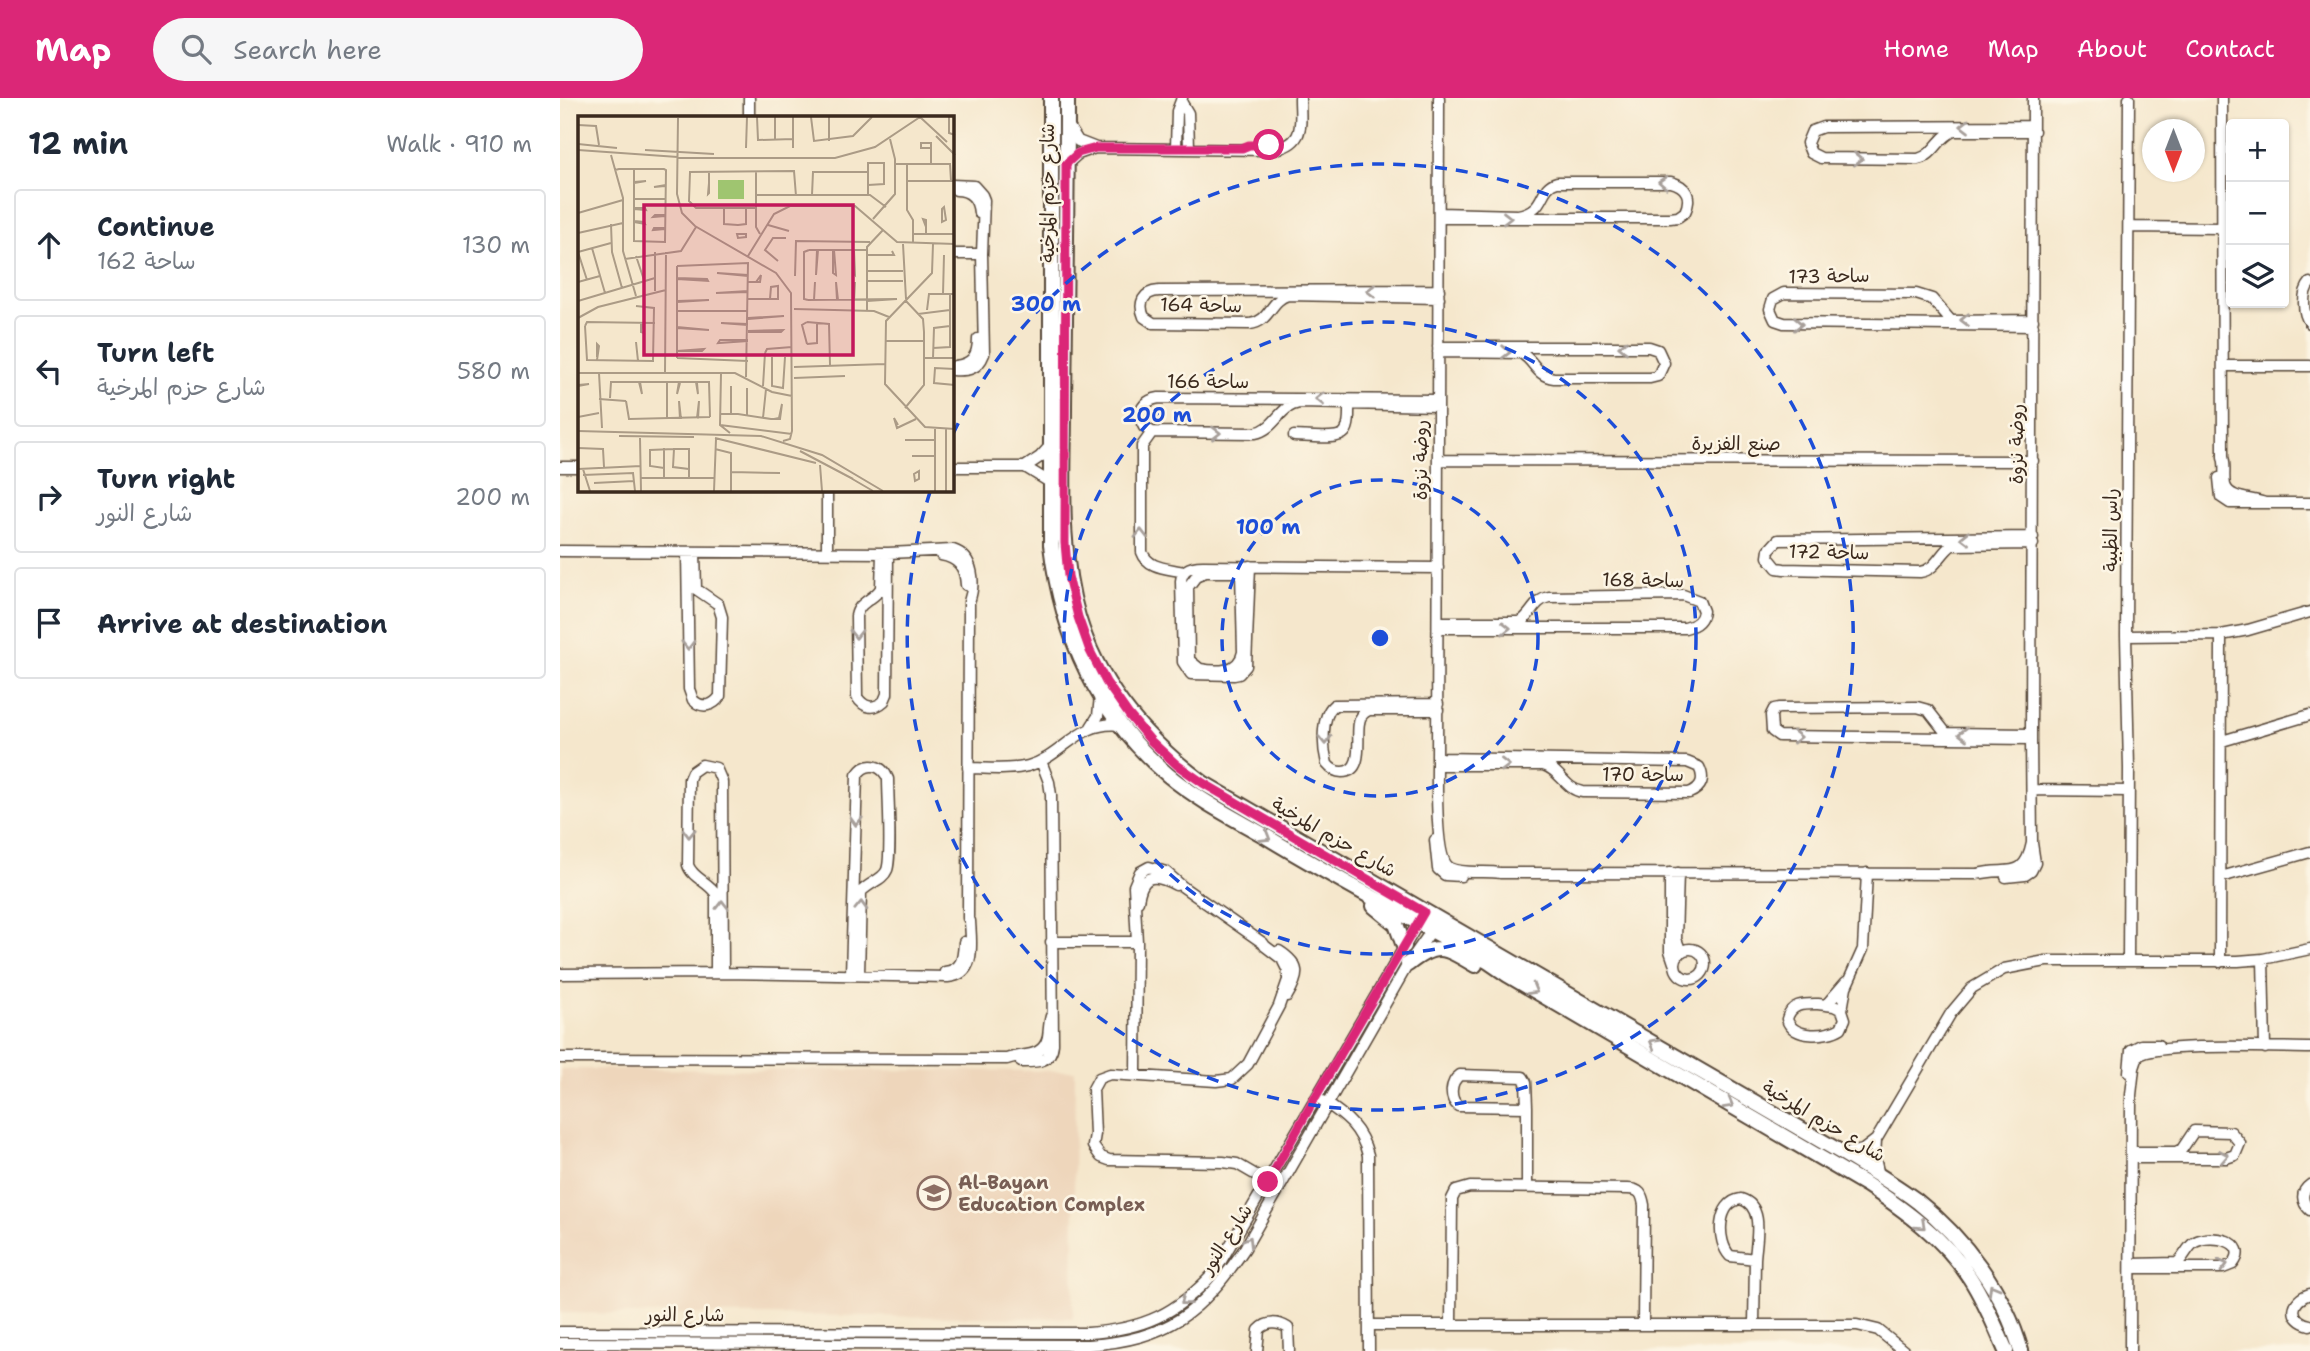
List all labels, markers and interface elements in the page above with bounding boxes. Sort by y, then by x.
search box [153,18,643,81]
text: Map [35,27,111,72]
icon: search [177,30,215,68]
text: Search here [233,32,382,67]
text: Home [1883,33,1949,65]
text: Map [1987,33,2039,65]
text: About [2077,33,2147,65]
text: Contact [2185,33,2275,65]
inset map [578,116,954,492]
one-way arrow [1959,118,1970,134]
north arrow [2142,119,2205,182]
map controls [2226,119,2289,308]
button: + [2226,119,2289,182]
text: 12 min [28,123,128,164]
street label: شارع حزم المرخية [1035,123,1062,263]
text: Walk · 910 m [386,129,532,159]
route start [1253,129,1284,160]
one-way arrow [1853,151,1864,167]
one-way arrow [1657,175,1668,190]
button: − [2226,182,2289,245]
text: Continue [97,209,215,244]
one-way arrow [1503,210,1513,226]
icon: ahead [30,226,68,264]
text: 130 m [462,230,530,260]
button: layers [2226,245,2289,308]
text: ساحة 162 [97,246,196,276]
street label: ساحة 173 [1788,263,1870,289]
one-way arrow [1365,283,1376,299]
text: 300 m [1011,290,1081,318]
street label: ساحة 164 [1160,292,1242,318]
one-way arrow [1959,313,1970,328]
one-way arrow [1793,316,1803,332]
text: Turn left [97,335,214,370]
one-way arrow [1617,339,1628,355]
one-way arrow [1501,344,1512,360]
icon: left [30,352,68,390]
text: 580 m [457,356,530,386]
street label: ساحة 166 [1167,369,1249,394]
text: شارع حزم المرخية [97,372,266,402]
one-way arrow [1315,391,1325,407]
text: 200 m [1122,401,1192,429]
street label: روضة نزوة [2004,404,2029,484]
street label: روضة نزوة [1408,420,1433,500]
one-way arrow [1212,425,1222,441]
street label: صنع الفزيرة [1691,431,1781,457]
text: Turn right [97,461,235,496]
icon: right [30,478,68,516]
text: 200 m [455,482,530,512]
street label: راس الظبية [2098,488,2123,572]
text: شارع النور [97,498,193,528]
text: 100 m [1236,513,1300,541]
one-way arrow [1133,528,1149,538]
one-way arrow [1959,530,1970,546]
street label: ساحة 172 [1788,539,1870,565]
street label: ساحة 168 [1602,567,1684,593]
icon: arrive [30,604,68,642]
text: Arrive at destination [97,606,387,641]
one-way arrow [1501,620,1512,636]
centre of rings [1368,626,1392,650]
one-way arrow [848,629,864,639]
one-way arrow [681,640,696,651]
one-way arrow [1957,726,1968,742]
one-way arrow [1792,729,1802,745]
one-way arrow [1318,734,1333,745]
one-way arrow [1500,757,1511,773]
street label: ساحة 170 [1602,762,1684,787]
street label: شارع حزم المرخية [1266,791,1401,884]
one-way arrow [848,816,863,827]
one-way arrow [681,828,697,839]
one-way arrow [1258,828,1271,841]
one-way arrow [714,899,730,910]
one-way arrow [853,900,868,911]
one-way arrow [1525,981,1538,994]
one-way arrow [1648,1039,1661,1052]
street label: شارع حزم المرخية [1757,1074,1890,1169]
one-way arrow [1721,1096,1734,1109]
one-way arrow [2218,1149,2230,1164]
route end [1252,1166,1283,1197]
place label: Al-Bayan Education Complex [958,1170,1145,1217]
school or university icon: Al-Bayan Education Complex [915,1174,953,1212]
street label: شارع النور [1193,1199,1259,1281]
one-way arrow [1913,1217,1926,1229]
one-way arrow [1240,1236,1253,1249]
one-way arrow [2216,1259,2228,1274]
one-way arrow [1988,1283,2001,1296]
one-way arrow [1180,1292,1192,1305]
street label: شارع النور [644,1302,724,1328]

